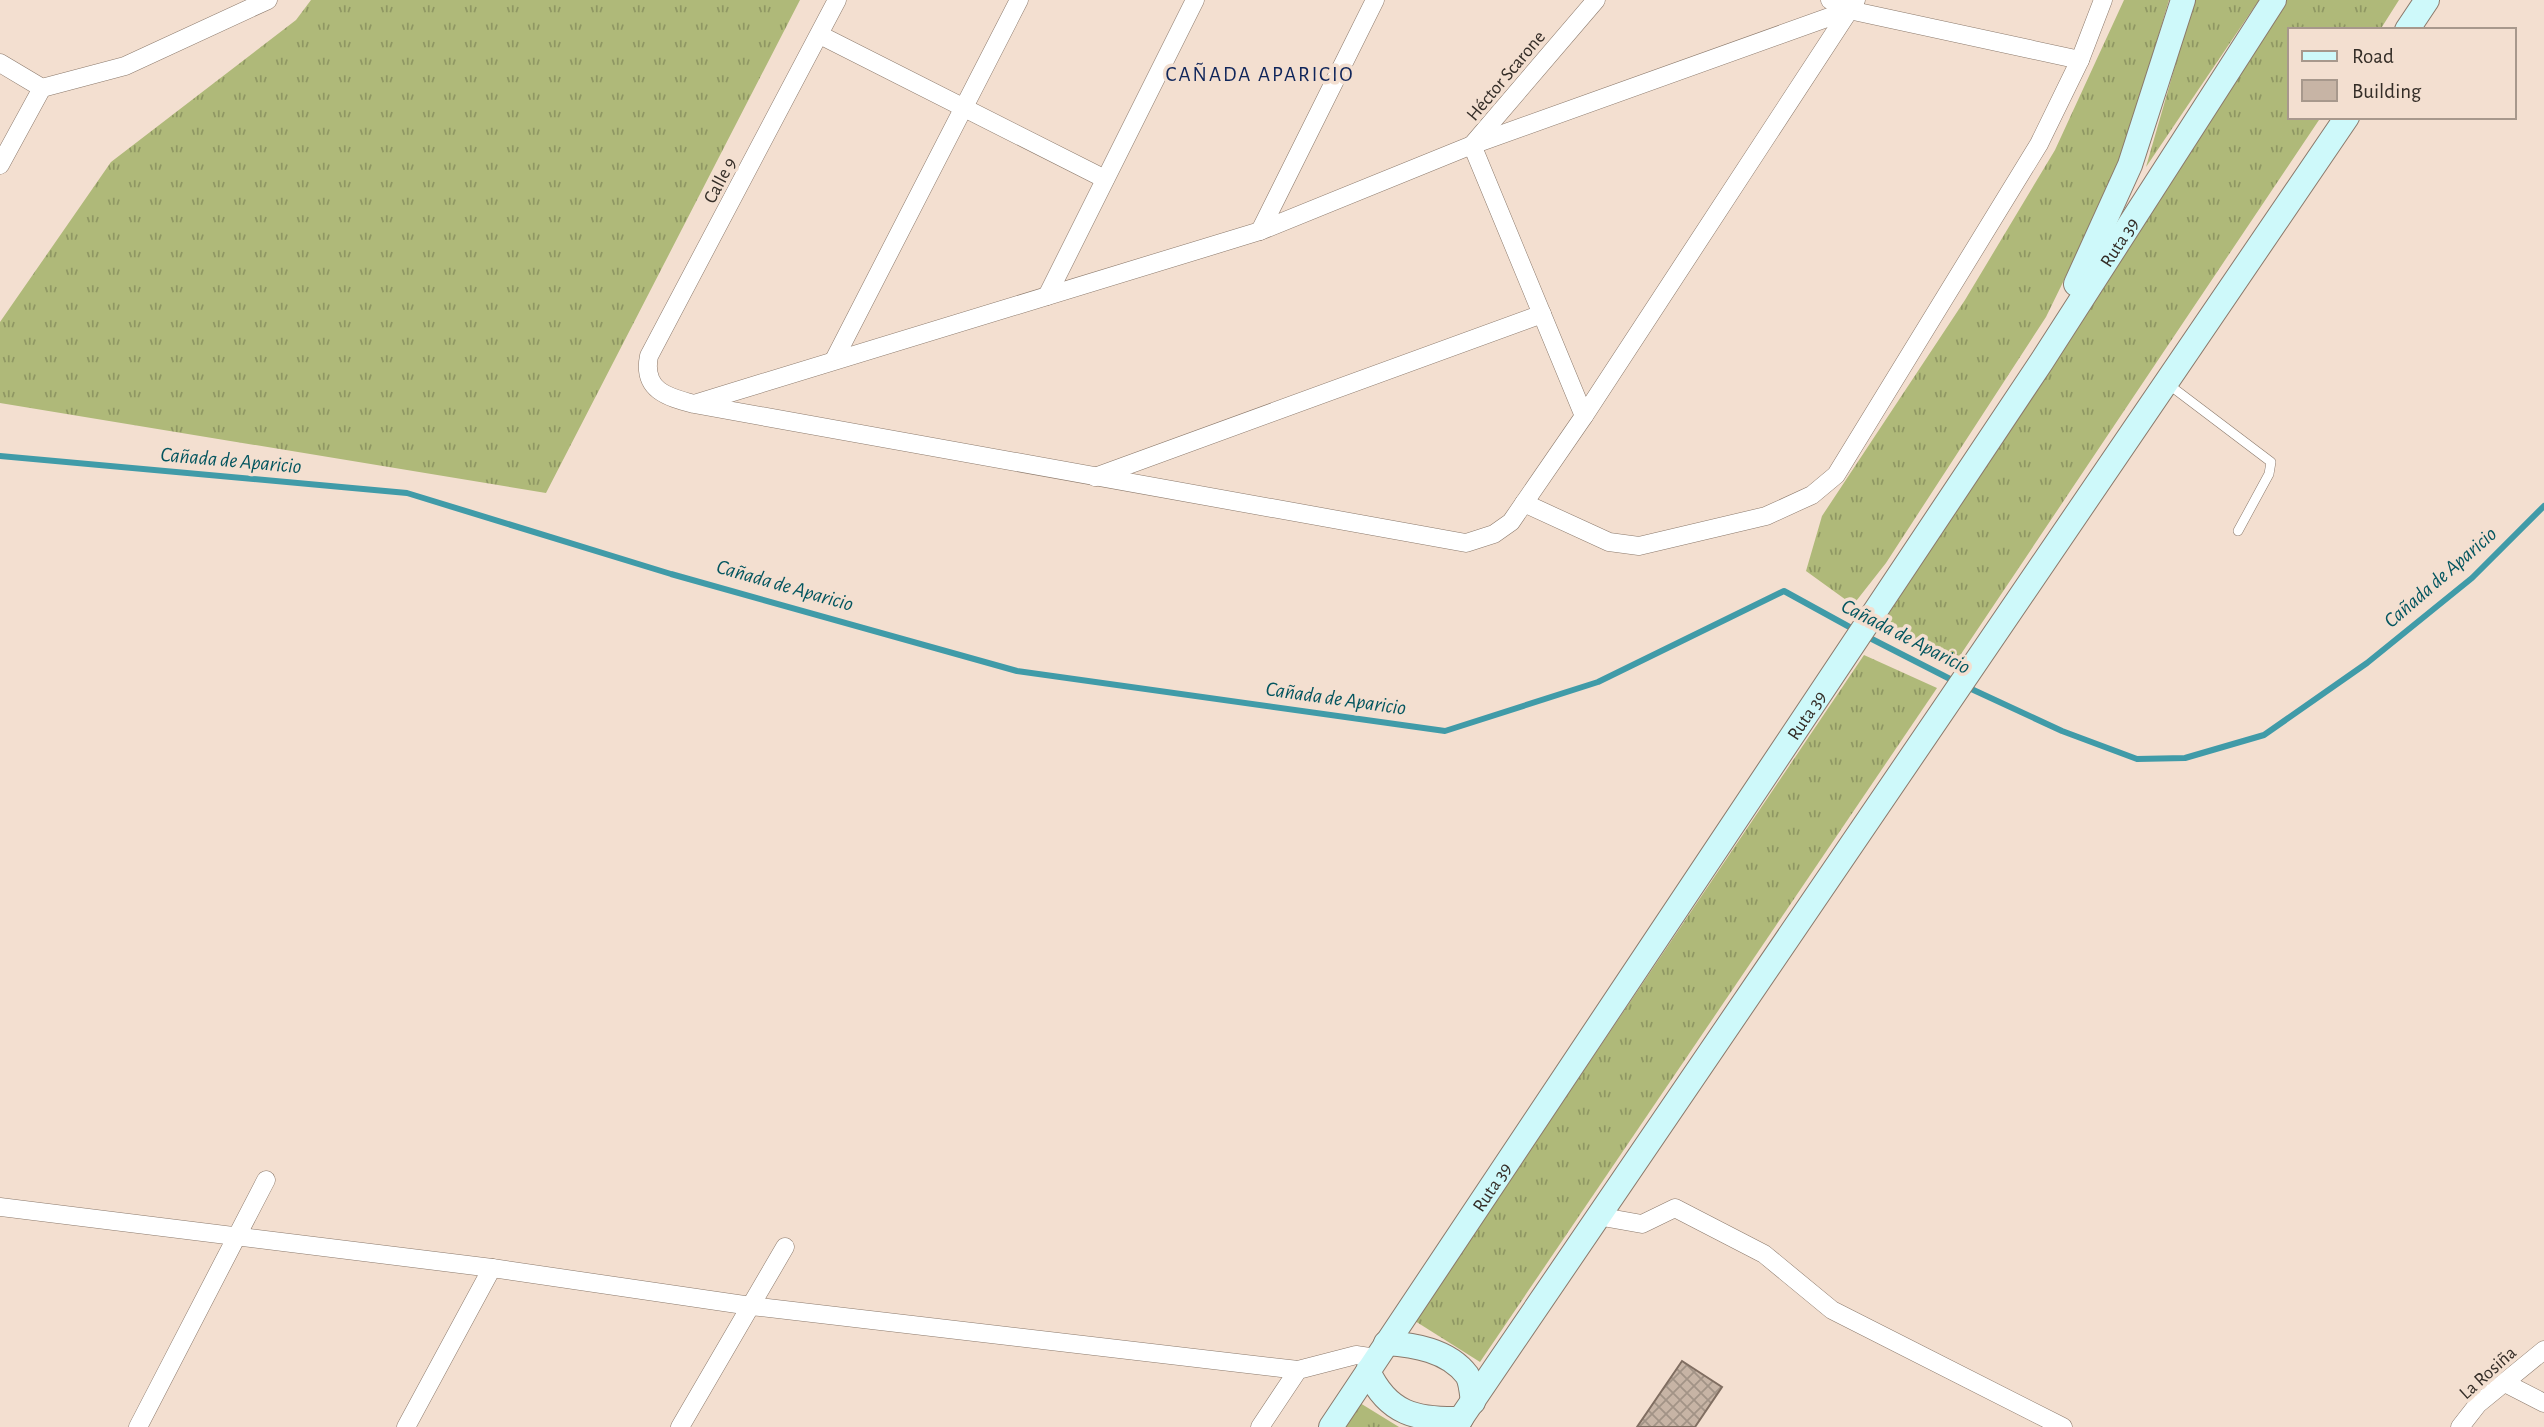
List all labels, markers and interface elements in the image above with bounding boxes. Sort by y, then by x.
street label: Héctor Scarone [1463,27,1549,125]
legend [2288,28,2516,119]
text: Road [2352,46,2394,67]
district label: CAÑADA APARICIO [1165,62,1355,85]
text: Building [2352,81,2422,102]
street label: Calle 9 [700,155,740,207]
street label: Ruta 39 [2097,214,2143,271]
water label: Cañada de Aparicio [160,444,302,478]
water label: Cañada de Aparicio [2380,523,2501,632]
water label: Cañada de Aparicio [714,556,856,616]
water label: Cañada de Aparicio [1838,595,1974,679]
water label: Cañada de Aparicio [1264,678,1407,720]
street label: Ruta 39 [1784,688,1830,744]
street label: Ruta 39 [1470,1159,1516,1215]
street label: La Rosiña [2456,1343,2520,1403]

